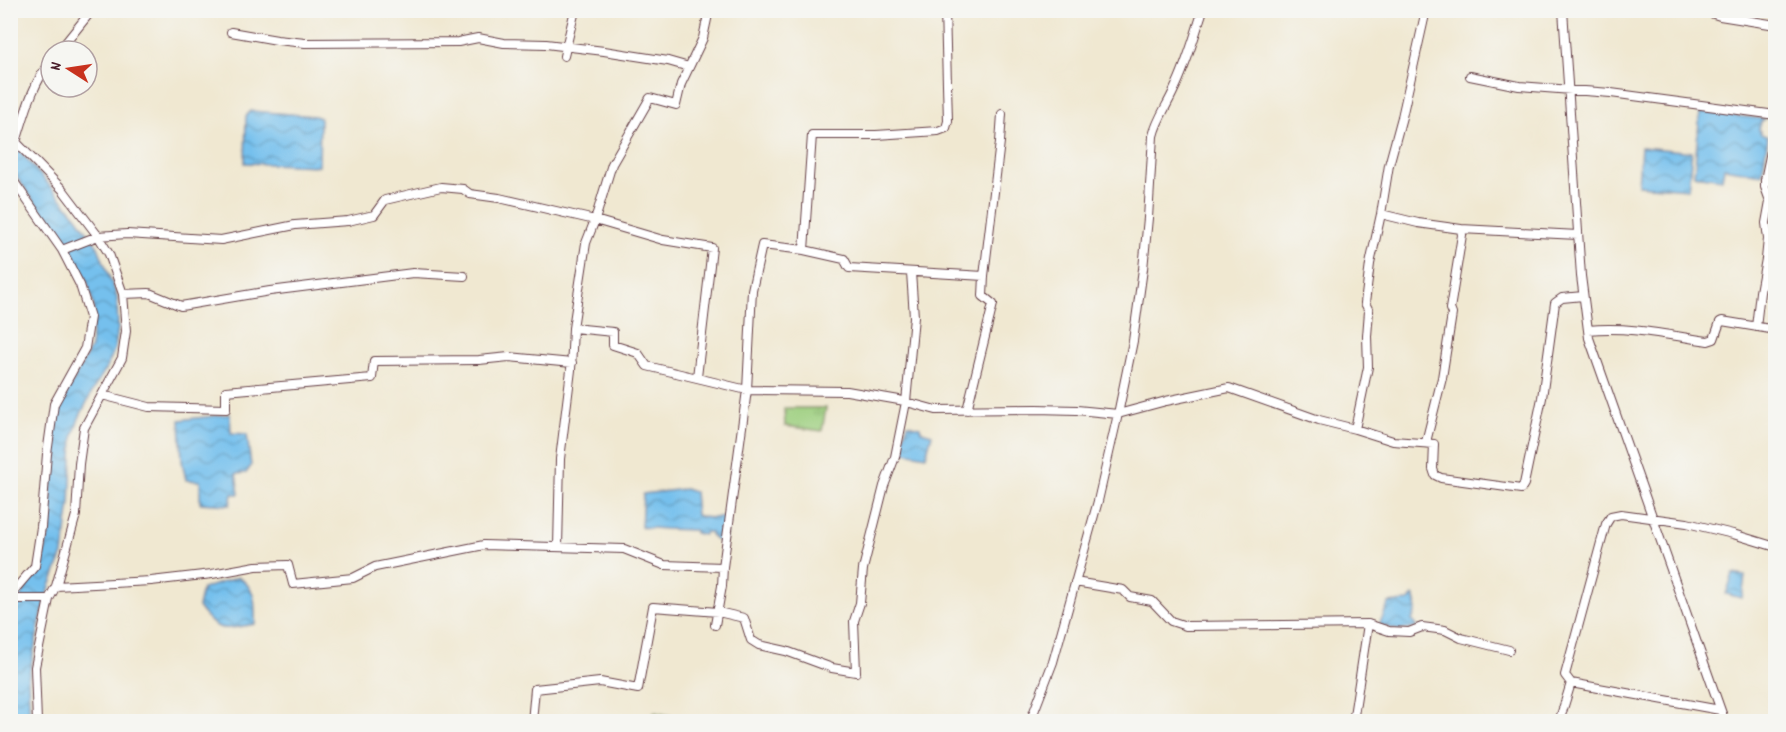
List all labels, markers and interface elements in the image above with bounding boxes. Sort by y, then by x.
north arrow [39,39,99,99]
text: N [45,60,69,73]

